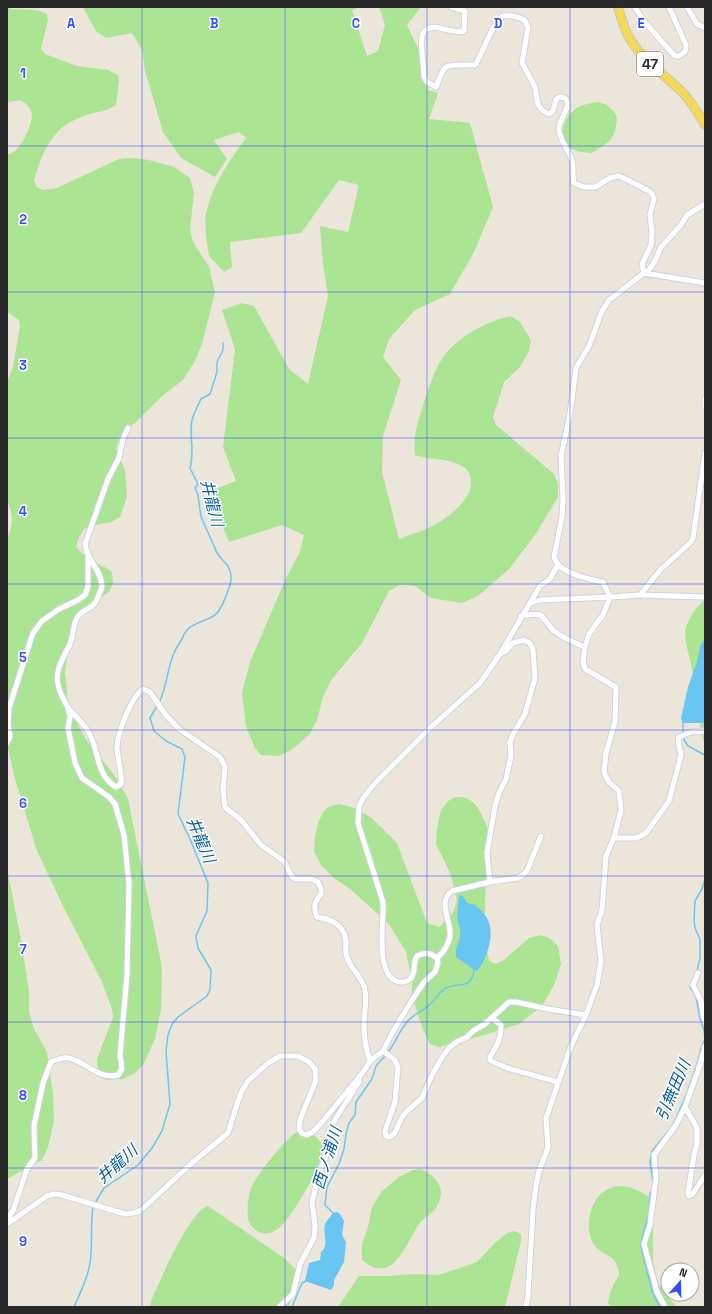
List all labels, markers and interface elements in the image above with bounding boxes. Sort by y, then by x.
text: A [67,15,76,32]
text: B [210,15,219,32]
text: C [352,15,360,32]
text: D [494,15,503,32]
text: E [637,15,645,32]
road number: 47 [637,52,663,76]
text: 1 [20,65,26,82]
text: 2 [19,211,27,228]
text: 3 [19,357,27,374]
water label: 井龍川 [196,477,228,531]
text: 4 [19,503,27,520]
text: 5 [19,649,27,666]
text: 6 [19,795,27,812]
water label: 井龍川 [182,814,221,868]
text: 7 [19,941,27,958]
water label: 引無田川 [651,1055,696,1124]
text: 8 [19,1087,27,1104]
water label: 西ノ浦川 [308,1122,347,1192]
water label: 井龍川 [92,1139,143,1188]
text: 9 [19,1233,27,1250]
north arrow [660,1262,700,1302]
text: N [678,1265,689,1280]

